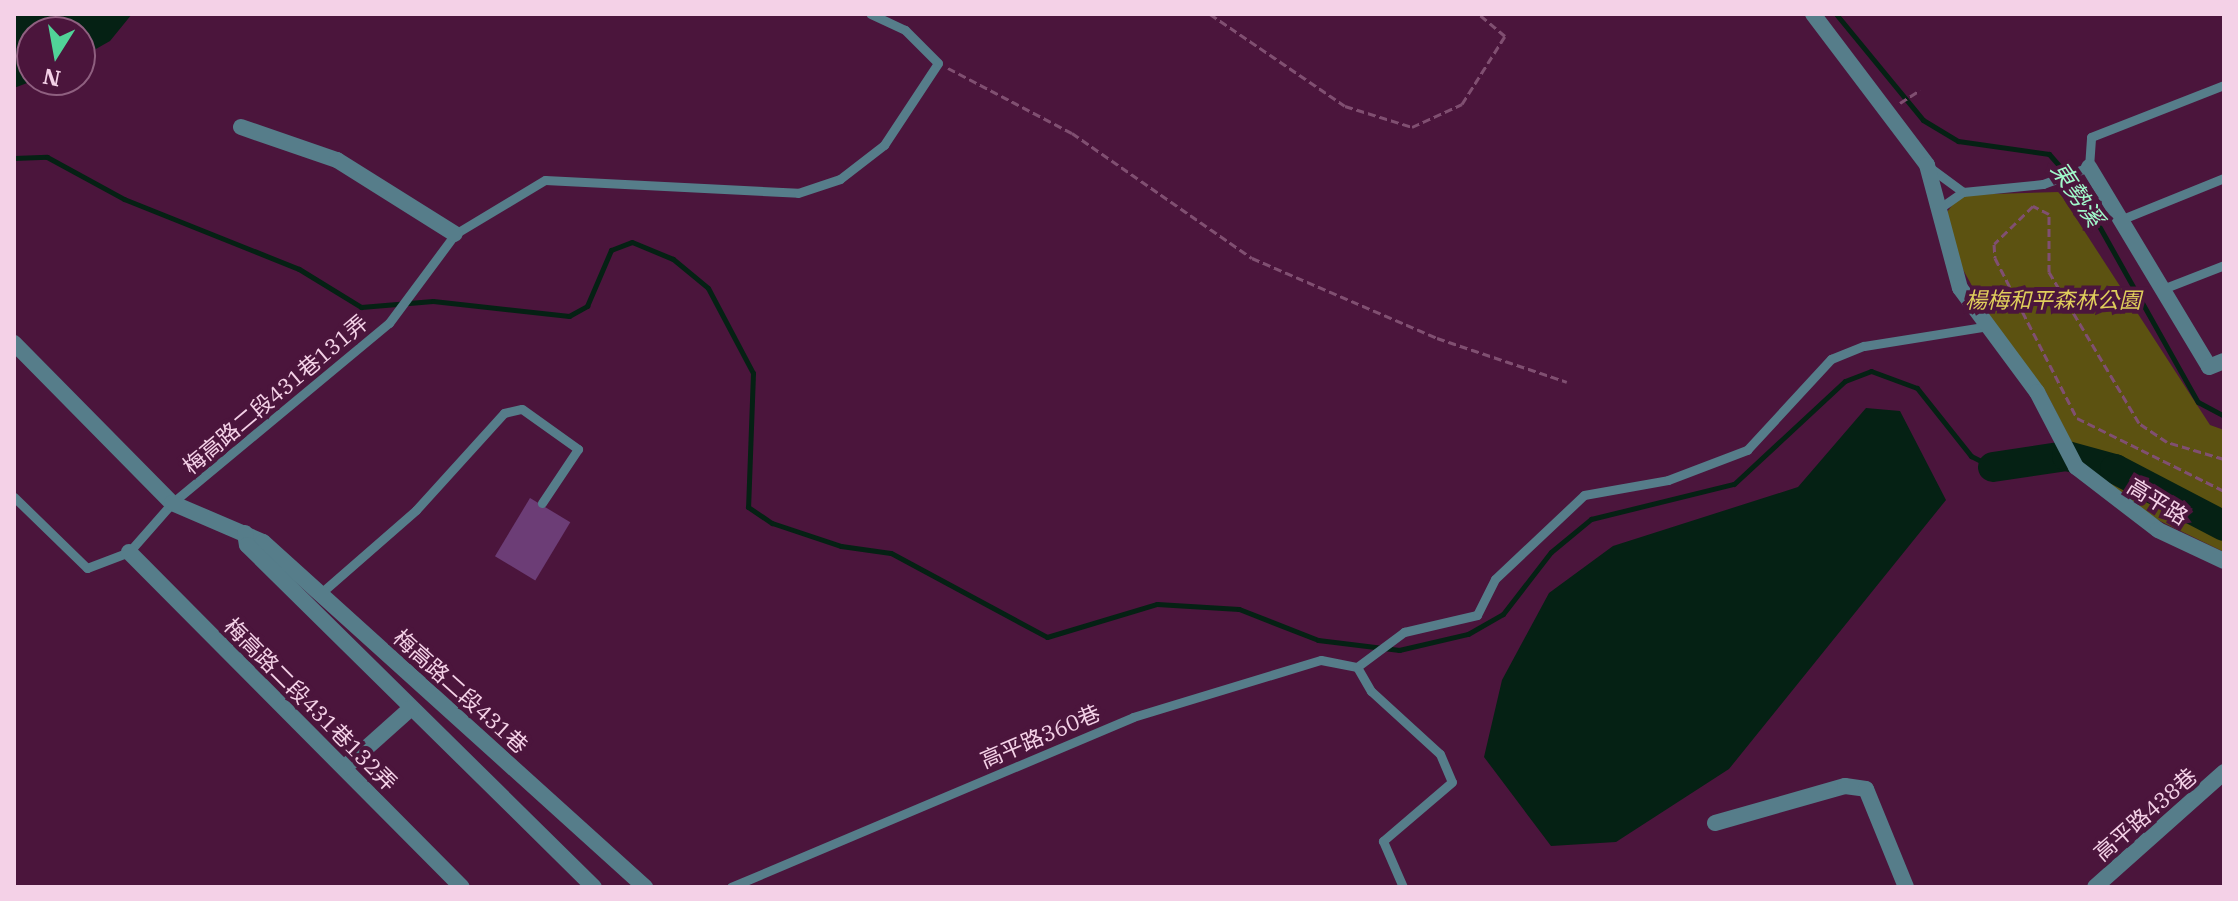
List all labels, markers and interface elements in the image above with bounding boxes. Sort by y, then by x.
north arrow [16,16,96,96]
text: N [40,62,63,94]
water label: 東勢溪 [2045,156,2109,232]
park label: 楊梅和平森林公園 [1965,287,2141,313]
street label: 梅高路二段431巷131弄 [177,309,373,479]
street label: 高平路 [2123,472,2193,530]
street label: 梅高路二段431巷132弄 [219,612,403,796]
street label: 梅高路二段431巷 [388,624,534,758]
street label: 高平路360巷 [976,699,1104,773]
street label: 高平路438巷 [2088,762,2202,866]

